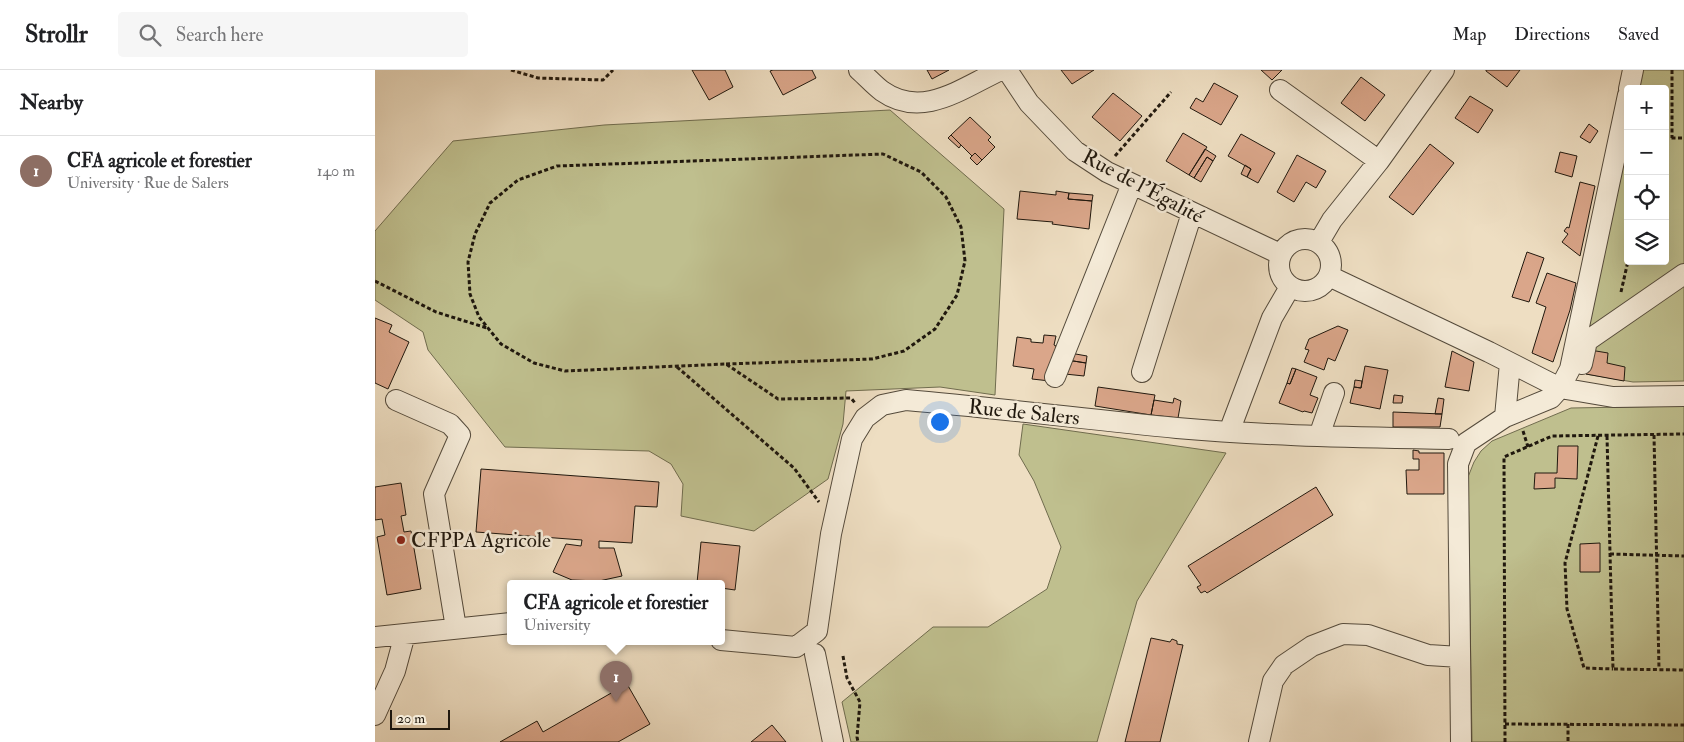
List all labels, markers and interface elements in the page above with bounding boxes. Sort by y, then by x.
search box [118,12,468,57]
text: Strollr [25,19,88,50]
icon: search [136,21,164,49]
text: Search here [176,23,264,47]
text: Map [1453,23,1486,46]
text: Directions [1514,23,1590,46]
text: Saved [1618,23,1659,46]
map controls [1624,85,1669,265]
button: + [1624,85,1669,130]
text: Nearby [20,89,83,116]
button: − [1624,130,1669,175]
street label: Rue de l'Égalité [1077,143,1208,230]
text: CFA agricole et forestier [67,149,252,173]
text: 1 [33,161,39,181]
text: 140 m [317,161,355,181]
text: University · Rue de Salers [67,173,229,193]
button: locate [1624,175,1669,220]
button: layers [1624,220,1669,265]
street label: Rue de Salers [967,393,1081,432]
your location [927,409,953,435]
place label: CFPPA Agricole [411,527,551,554]
marker: CFPPA Agricole [395,534,407,546]
popup [507,580,725,645]
text: CFA agricole et forestier [524,591,708,615]
text: University [524,615,590,635]
pin: 1 [600,661,632,702]
scale bar [390,707,450,730]
text: 20 m [397,710,425,727]

